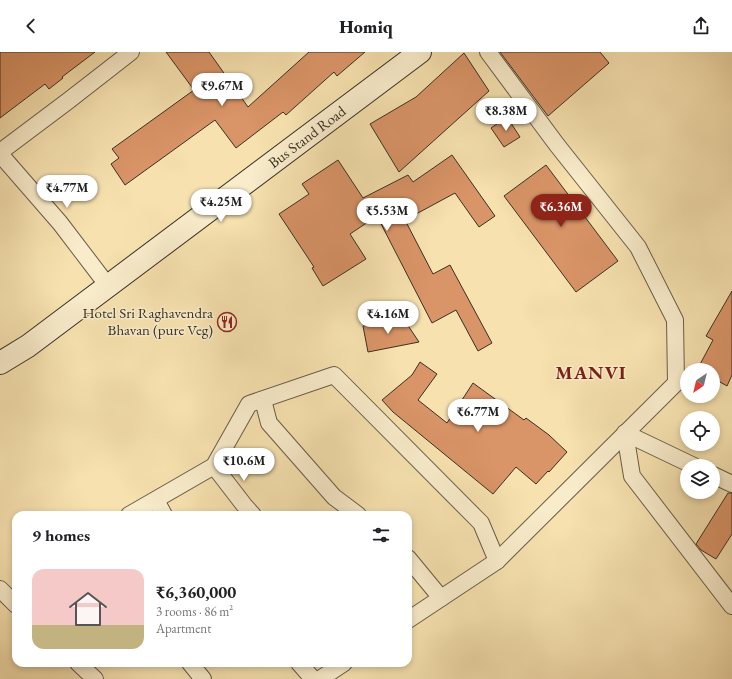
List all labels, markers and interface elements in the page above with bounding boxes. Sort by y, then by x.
icon: back [20,15,42,37]
text: Homiq [339,15,393,38]
icon: share [690,15,712,37]
pin: ₹9.67M [189,73,255,107]
text: ₹9.67M [201,77,243,94]
pin: ₹8.38M [473,98,539,132]
street label: Bus Stand Road [264,101,350,172]
text: ₹8.38M [485,102,527,119]
pin: ₹4.77M [34,175,100,209]
text: ₹4.77M [46,179,88,196]
pin: ₹4.25M [188,189,254,223]
text: ₹4.25M [200,193,242,210]
pin: ₹6.36M [528,194,594,228]
pin: ₹5.53M [354,198,420,232]
text: ₹6.36M [540,198,582,215]
text: ₹5.53M [366,202,408,219]
pin: ₹4.16M [355,301,421,335]
place label: Hotel Sri Raghavendra Bhavan (pure Veg) [82,303,213,339]
text: ₹4.16M [367,305,409,322]
restaurant icon: Hotel Sri Raghavendra Bhavan (pure Veg) [216,311,238,333]
district label: MANVI [555,360,627,385]
north arrow [680,363,720,403]
map controls [680,363,720,499]
pin: ₹6.77M [445,399,511,433]
text: ₹6.77M [457,403,499,420]
button: locate [680,411,720,451]
pin: ₹10.6M [211,448,277,482]
text: ₹10.6M [223,452,265,469]
button: layers [680,459,720,499]
text: 9 homes [32,524,90,546]
icon: filters [370,524,392,546]
text: ₹6,360,000 [156,581,236,603]
icon: home [64,585,112,633]
text: 3 rooms · 86 m² [156,603,233,620]
text: Apartment [156,620,211,637]

